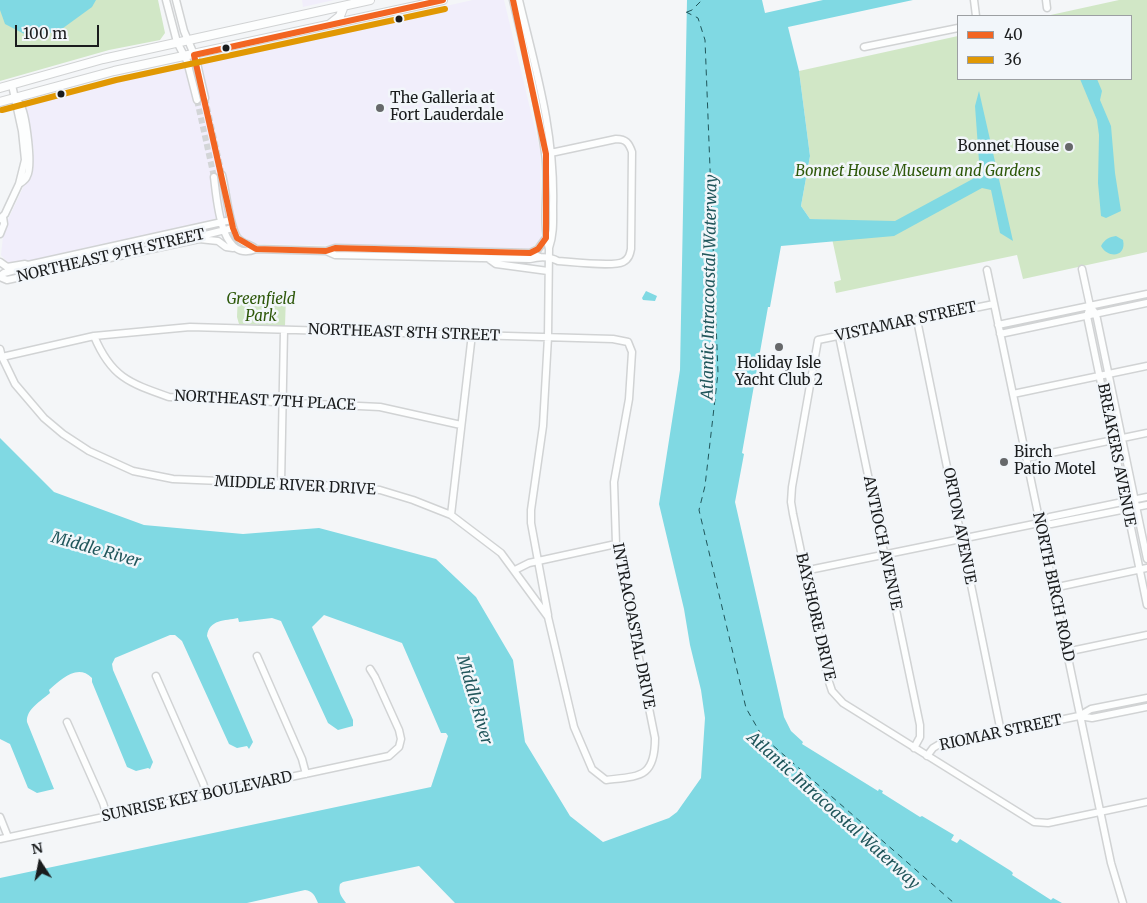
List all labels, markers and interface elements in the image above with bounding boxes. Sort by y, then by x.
unlabelled marker [394,14,404,24]
scale bar [18,15,101,47]
legend [957,15,1132,80]
text: 100 m [23,24,67,43]
text: 40 [1004,25,1023,44]
unlabelled marker [221,43,231,53]
text: 36 [1004,50,1021,69]
unlabelled marker [56,89,66,99]
place label: The Galleria at Fort Lauderdale [390,90,503,125]
marker: The Galleria at Fort Lauderdale [374,102,386,114]
place label: Bonnet House [958,138,1059,156]
marker: Bonnet House [1063,141,1075,153]
park label: Bonnet House Museum and Gardens [795,163,1041,181]
water label: Atlantic Intracoastal Waterway [698,174,722,400]
street label: NORTHEAST 9TH STREET [15,226,207,286]
park label: Greenfield Park [226,291,296,326]
street label: VISTAMAR STREET [834,298,978,346]
street label: NORTHEAST 8TH STREET [308,321,500,345]
marker: Holiday Isle Yacht Club 2 [773,341,785,353]
place label: Holiday Isle Yacht Club 2 [735,355,823,390]
street label: BREAKERS AVENUE [1093,382,1139,528]
street label: NORTHEAST 7TH PLACE [174,387,356,415]
place label: Birch Patio Motel [1014,444,1096,479]
marker: Birch Patio Motel [998,456,1010,468]
street label: ORTON AVENUE [939,466,979,586]
street label: MIDDLE RIVER DRIVE [214,473,376,499]
street label: ANTIOCH AVENUE [859,474,905,612]
street label: NORTH BIRCH ROAD [1028,511,1078,663]
water label: Middle River [49,528,143,572]
street label: INTRACOASTAL DRIVE [608,541,658,711]
street label: BAYSHORE DRIVE [792,551,838,683]
water label: Middle River [452,653,496,747]
street label: RIOMAR STREET [938,711,1064,755]
water label: Atlantic Intracoastal Waterway [743,728,923,894]
street label: SUNRISE KEY BOULEVARD [100,768,294,826]
north arrow [15,838,65,888]
text: N [30,838,44,858]

